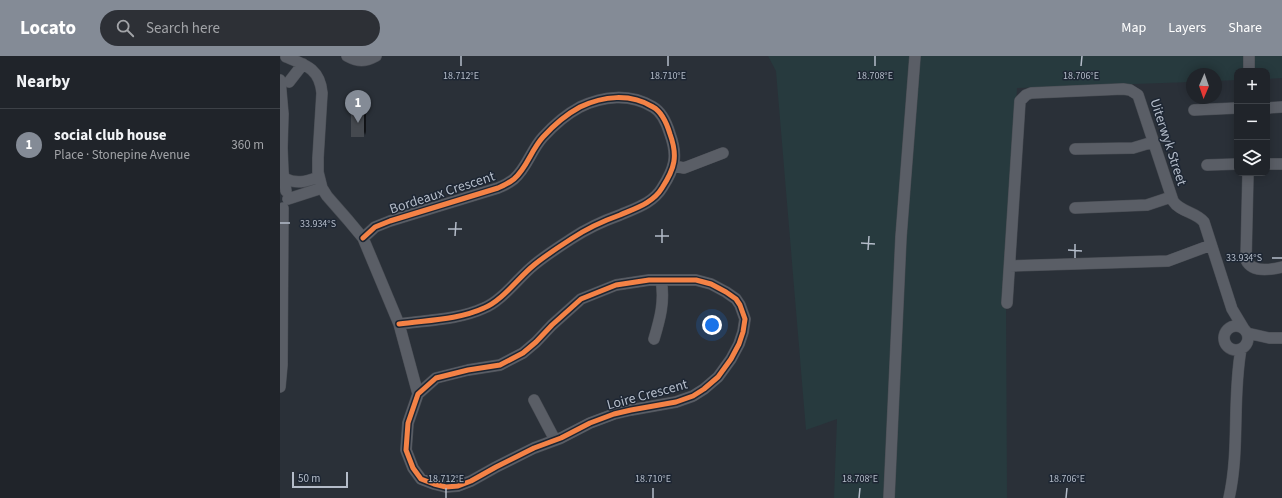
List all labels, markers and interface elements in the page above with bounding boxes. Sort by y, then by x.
search box [100,10,380,46]
text: Locato [20,15,76,42]
icon: search [114,17,136,39]
text: Search here [146,18,220,39]
text: Map [1121,18,1146,38]
text: Layers [1168,18,1206,38]
text: Share [1228,18,1262,38]
north arrow [1186,68,1222,104]
map controls [1234,68,1270,176]
button: + [1234,68,1270,104]
text: 18.712°E [443,69,479,83]
text: 18.710°E [650,69,686,83]
text: 18.708°E [857,69,893,83]
text: 18.706°E [1063,69,1099,83]
text: Nearby [16,70,70,94]
pin: 1 [345,90,371,123]
street label: Uiterwyk Street [1145,96,1192,189]
button: − [1234,104,1270,140]
text: social club house [54,125,167,146]
text: 1 [26,136,32,154]
text: 360 m [231,136,264,154]
button: layers [1234,140,1270,176]
text: Place · Stonepine Avenue [54,146,190,164]
street label: Bordeaux Crescent [387,166,498,219]
text: 33.934°S [300,217,336,231]
text: 33.934°S [1226,251,1262,265]
your location [702,315,722,335]
street label: Loire Crescent [605,374,690,415]
scale bar [292,470,348,489]
text: 50 m [298,471,320,486]
text: 18.712°E [428,472,464,486]
text: 18.710°E [635,472,671,486]
text: 18.708°E [842,472,878,486]
text: 18.706°E [1049,472,1085,486]

